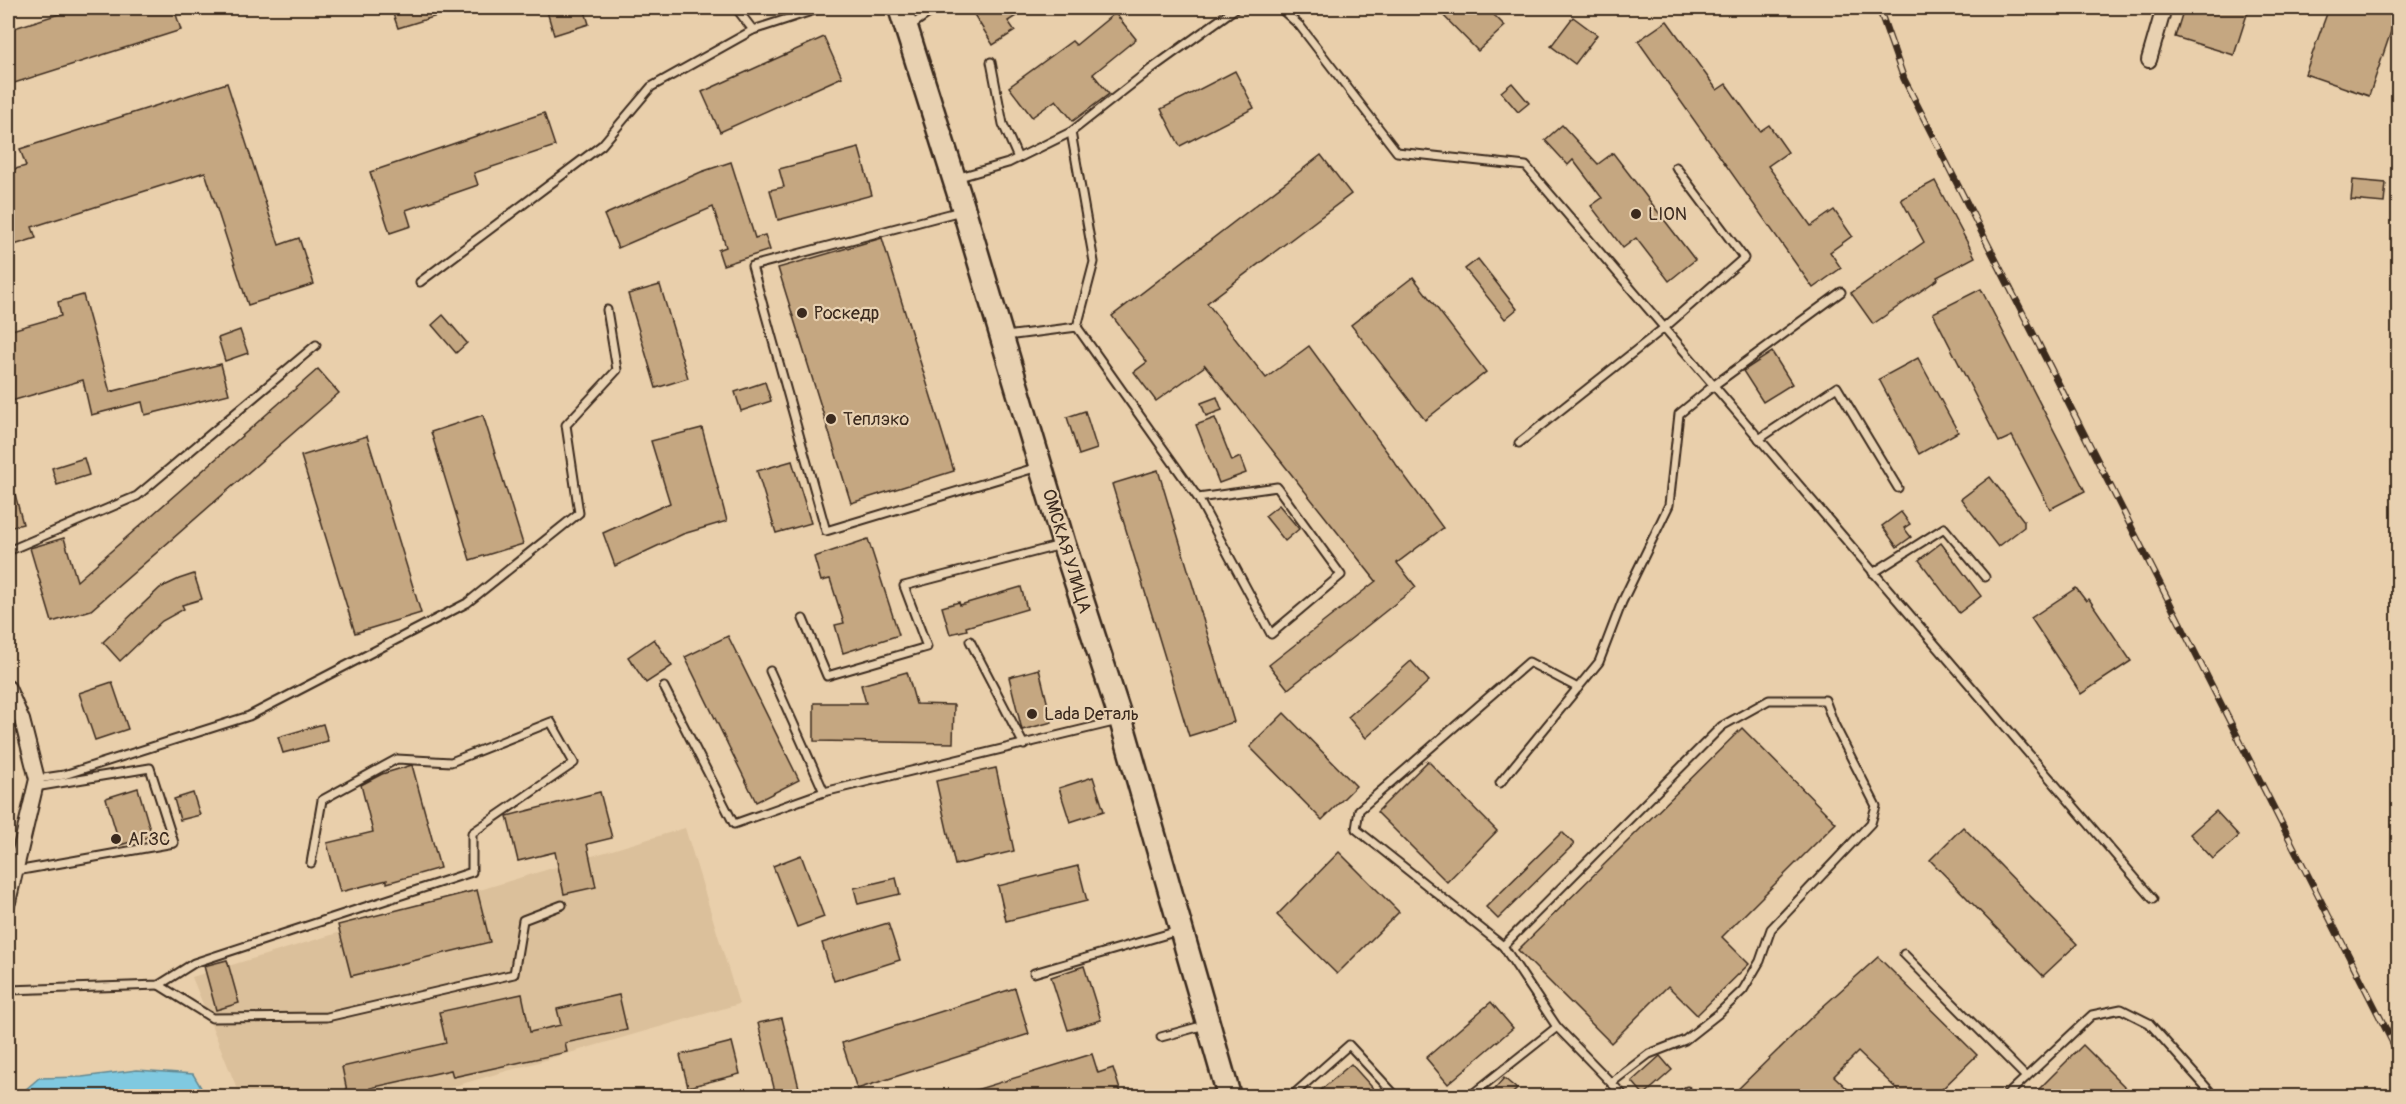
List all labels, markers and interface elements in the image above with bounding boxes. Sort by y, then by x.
place label: LION [1648,203,1687,226]
marker: LION [1629,207,1643,221]
place label: Роскедр [814,302,879,325]
marker: Роскедр [795,306,809,320]
place label: Теплэко [843,408,909,431]
marker: Теплэко [824,412,838,426]
street label: ОМСКАЯ УЛИЦА [1037,486,1096,616]
place label: Lada Dеталь [1044,703,1139,726]
marker: Lada Dеталь [1025,707,1039,721]
place label: АГЗС [128,828,170,851]
marker: АГЗС [109,832,123,846]

